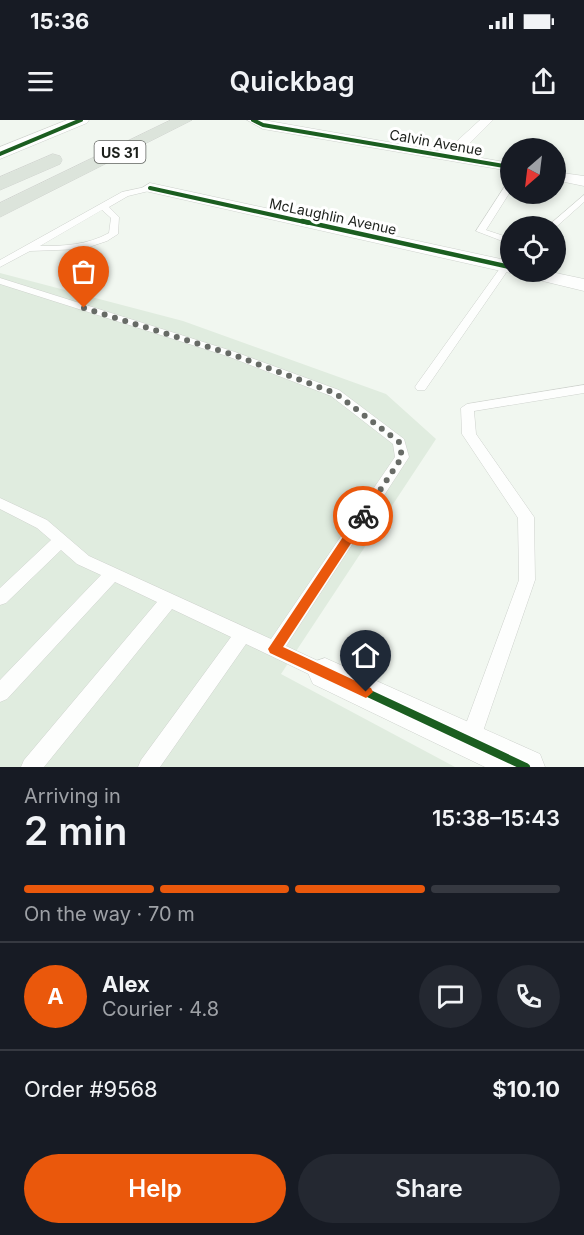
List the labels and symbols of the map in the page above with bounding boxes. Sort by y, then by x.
street label: Calvin Avenue [388,125,484,159]
north arrow [500,138,566,204]
road number: US 31 [94,141,146,163]
street label: McLaughlin Avenue [268,194,398,238]
pin [58,246,109,308]
courier [333,486,393,546]
pin [340,630,391,692]

